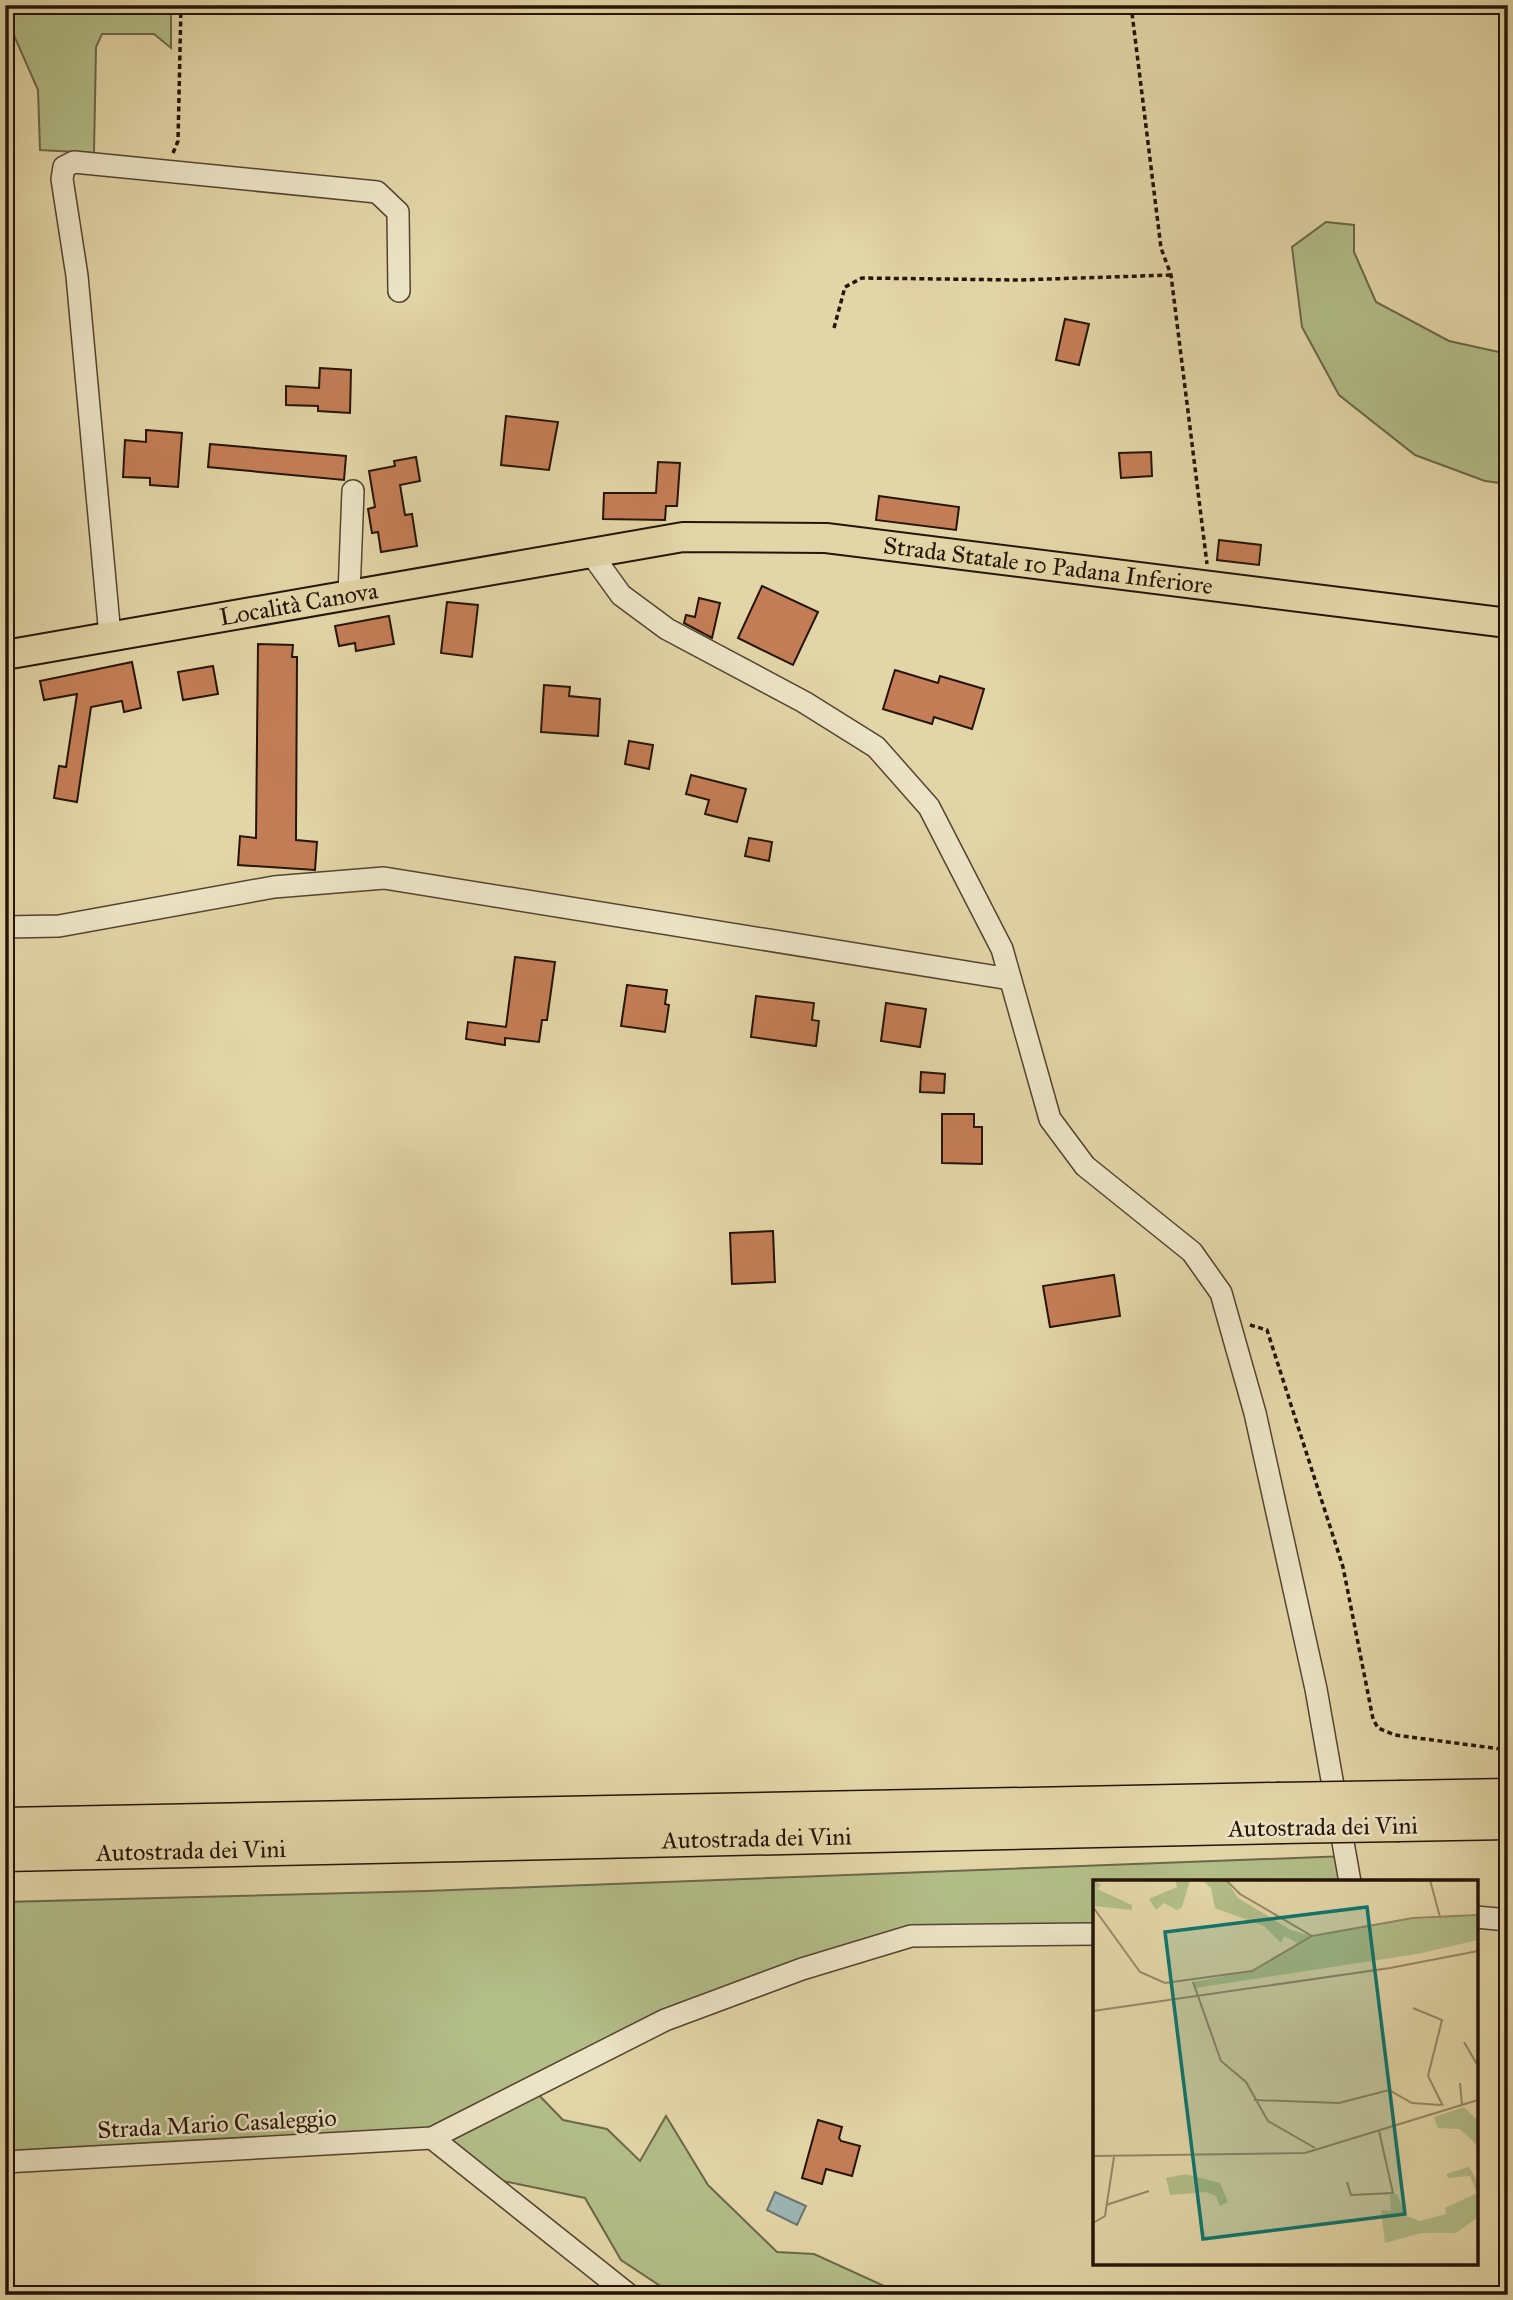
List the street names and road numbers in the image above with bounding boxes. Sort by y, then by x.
street label: Strada Statale 10 Padana Inferiore [882,530,1215,601]
street label: Località Canova [217,575,381,632]
street label: Autostrada dei Vini [1227,1810,1419,1844]
street label: Autostrada dei Vini [661,1821,852,1856]
street label: Autostrada dei Vini [95,1834,287,1868]
street label: Strada Mario Casaleggio [97,2103,337,2145]

